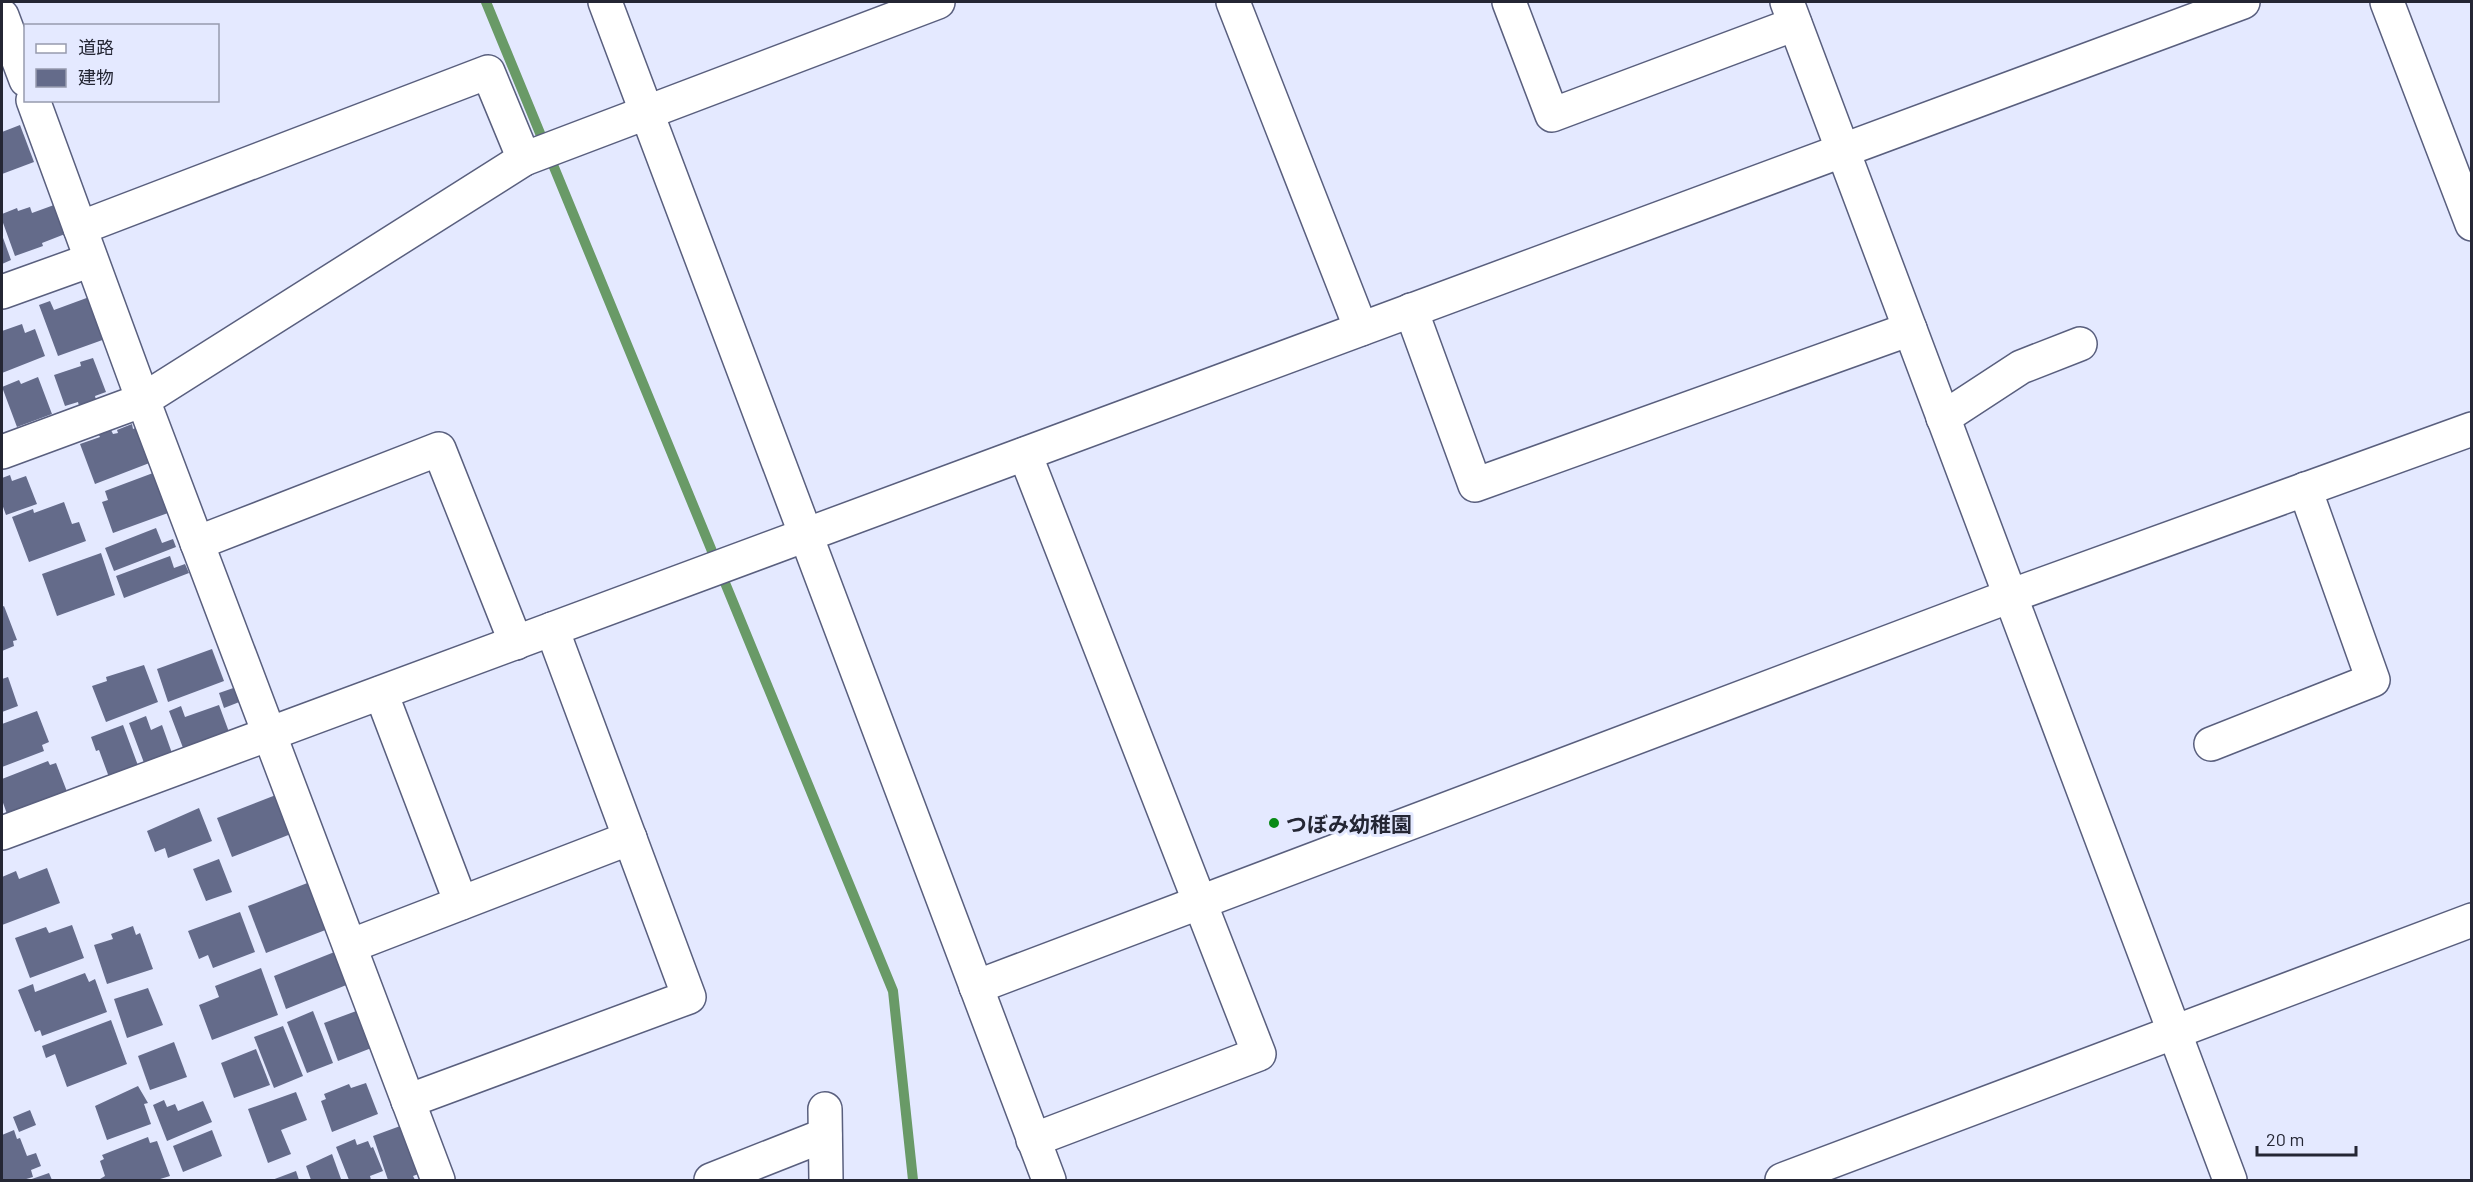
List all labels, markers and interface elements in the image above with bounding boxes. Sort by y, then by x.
legend [24,24,219,102]
text: 道路 [78,36,114,58]
text: 建物 [78,66,114,88]
place label: つぼみ幼稚園 [1286,811,1412,836]
marker: つぼみ幼稚園 [1267,816,1281,830]
scale bar [2257,1119,2356,1157]
text: 20 m [2266,1128,2304,1150]

